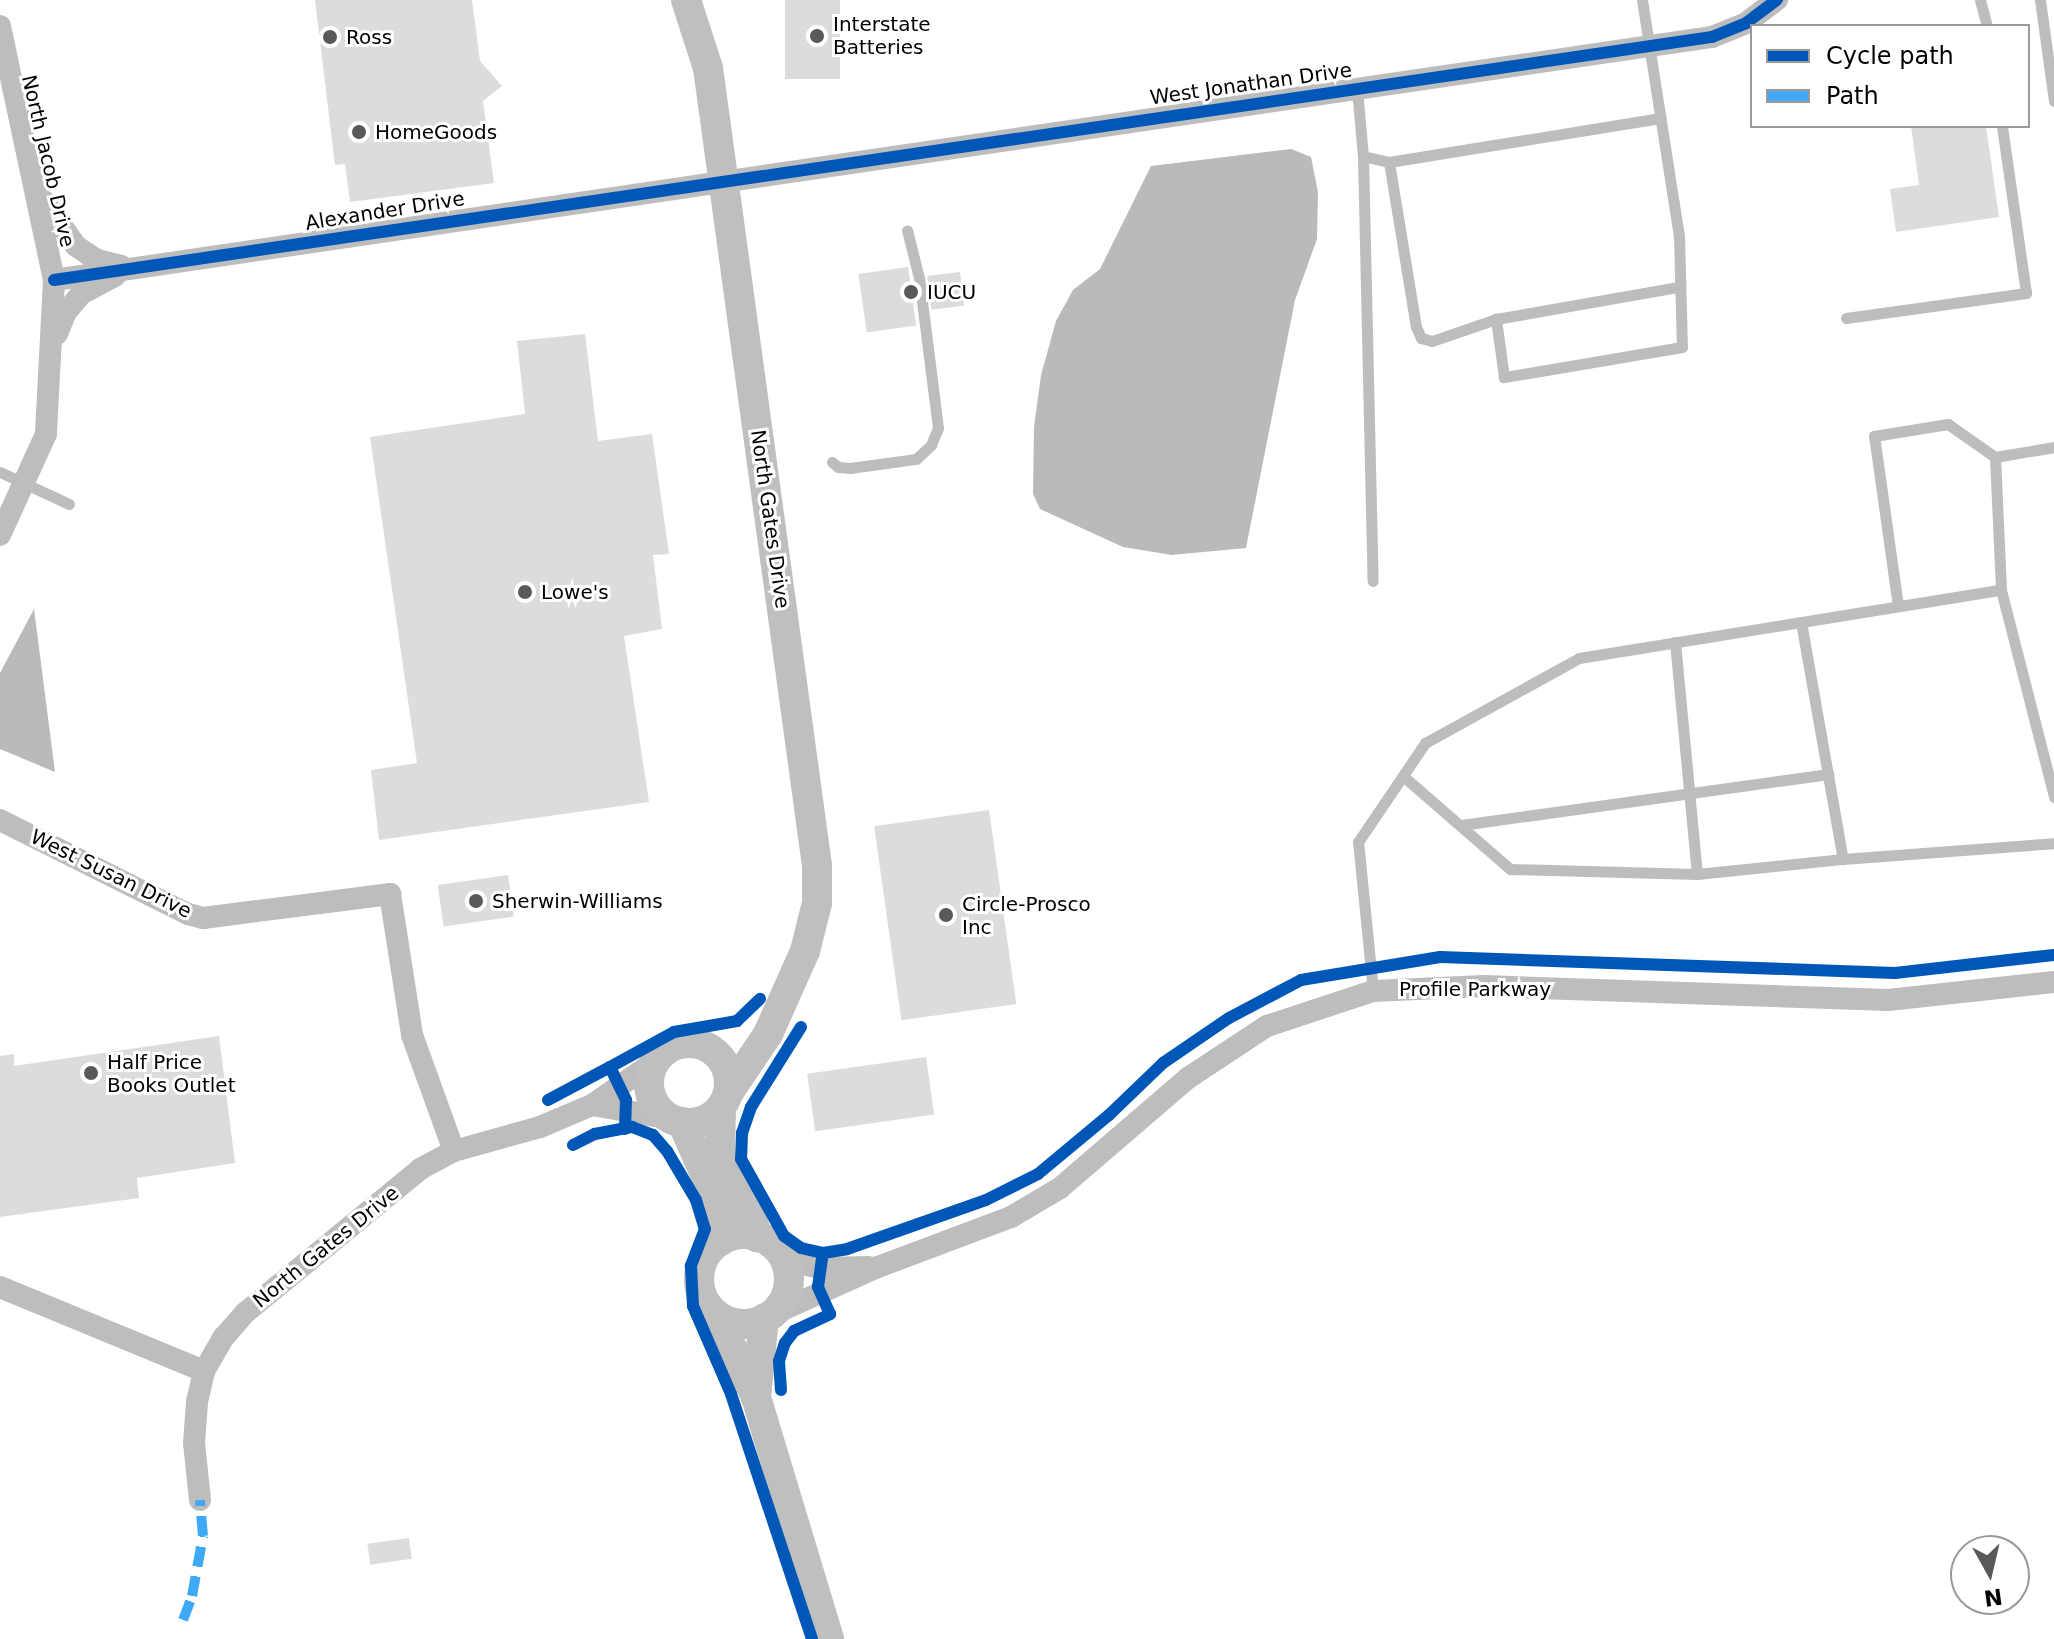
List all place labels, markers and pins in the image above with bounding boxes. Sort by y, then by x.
place label: Interstate Batteries [833,12,931,59]
place label: Ross [346,25,392,49]
marker: Interstate Batteries [808,27,826,45]
marker: Ross [321,28,339,46]
place label: HomeGoods [375,120,497,144]
marker: HomeGoods [350,123,368,141]
place label: IUCU [927,280,976,304]
marker: IUCU [902,283,920,301]
place label: Lowe's [541,580,609,604]
marker: Lowe's [516,583,534,601]
place label: Sherwin-Williams [492,889,663,913]
marker: Sherwin-Williams [467,892,485,910]
place label: Circle-Prosco Inc [962,892,1091,939]
marker: Circle-Prosco Inc [937,906,955,924]
place label: Half Price Books Outlet [107,1050,236,1097]
marker: Half Price Books Outlet [82,1064,100,1082]

